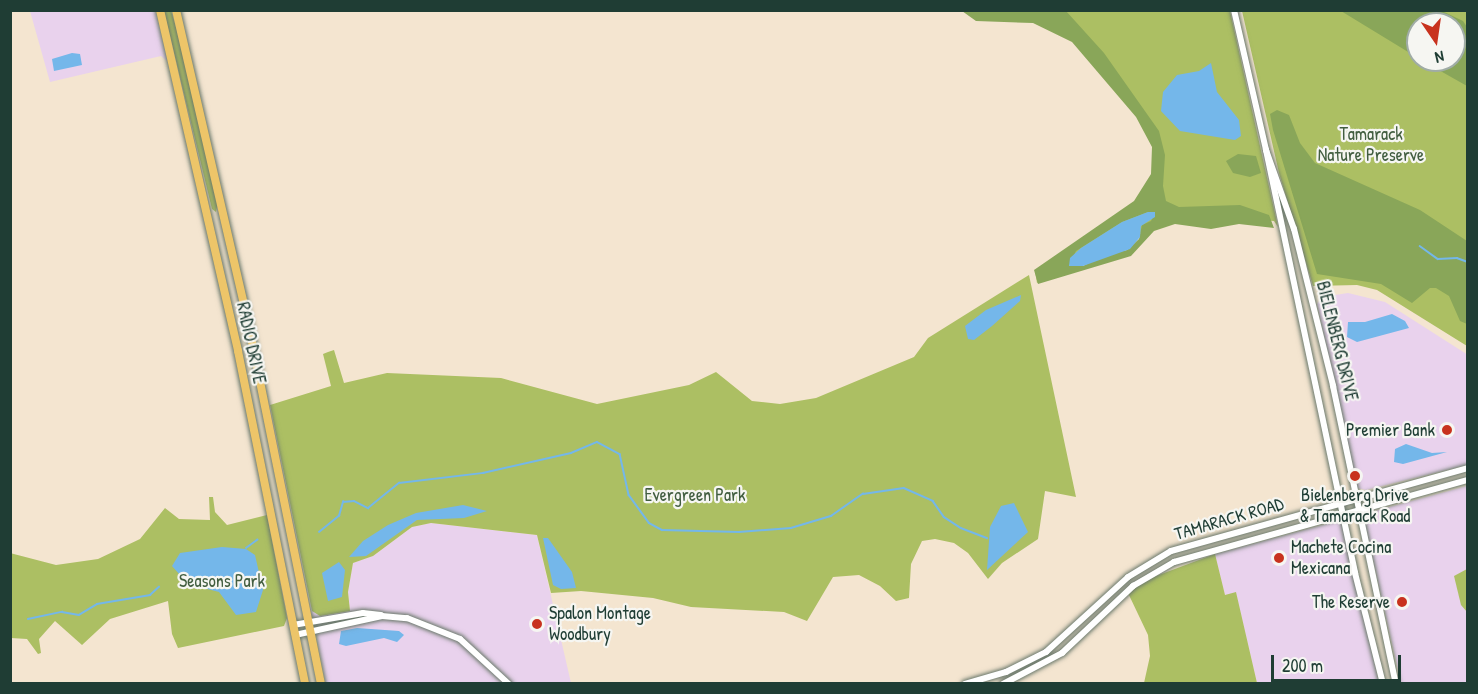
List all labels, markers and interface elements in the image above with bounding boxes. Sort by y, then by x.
north arrow [1406,12,1466,72]
text: N [1433,46,1446,69]
park label: Tamarack Nature Preserve [1318,124,1424,166]
street label: BIELENBERG DRIVE [1312,279,1362,403]
street label: RADIO DRIVE [232,300,270,386]
place label: Premier Bank [1346,419,1435,441]
marker: Premier Bank [1440,423,1454,437]
marker: Bielenberg Drive & Tamarack Road [1348,469,1362,483]
park label: Evergreen Park [645,484,745,506]
place label: Bielenberg Drive & Tamarack Road [1300,485,1410,528]
street label: TAMARACK ROAD [1172,493,1286,545]
place label: Machete Cocina Mexicana [1291,537,1391,580]
marker: Machete Cocina Mexicana [1272,551,1286,565]
park label: Seasons Park [179,570,265,592]
place label: The Reserve [1312,591,1390,613]
marker: The Reserve [1395,595,1409,609]
place label: Spalon Montage Woodbury [549,603,651,646]
marker: Spalon Montage Woodbury [530,617,544,631]
scale bar [1274,643,1404,681]
text: 200 m [1282,653,1323,678]

